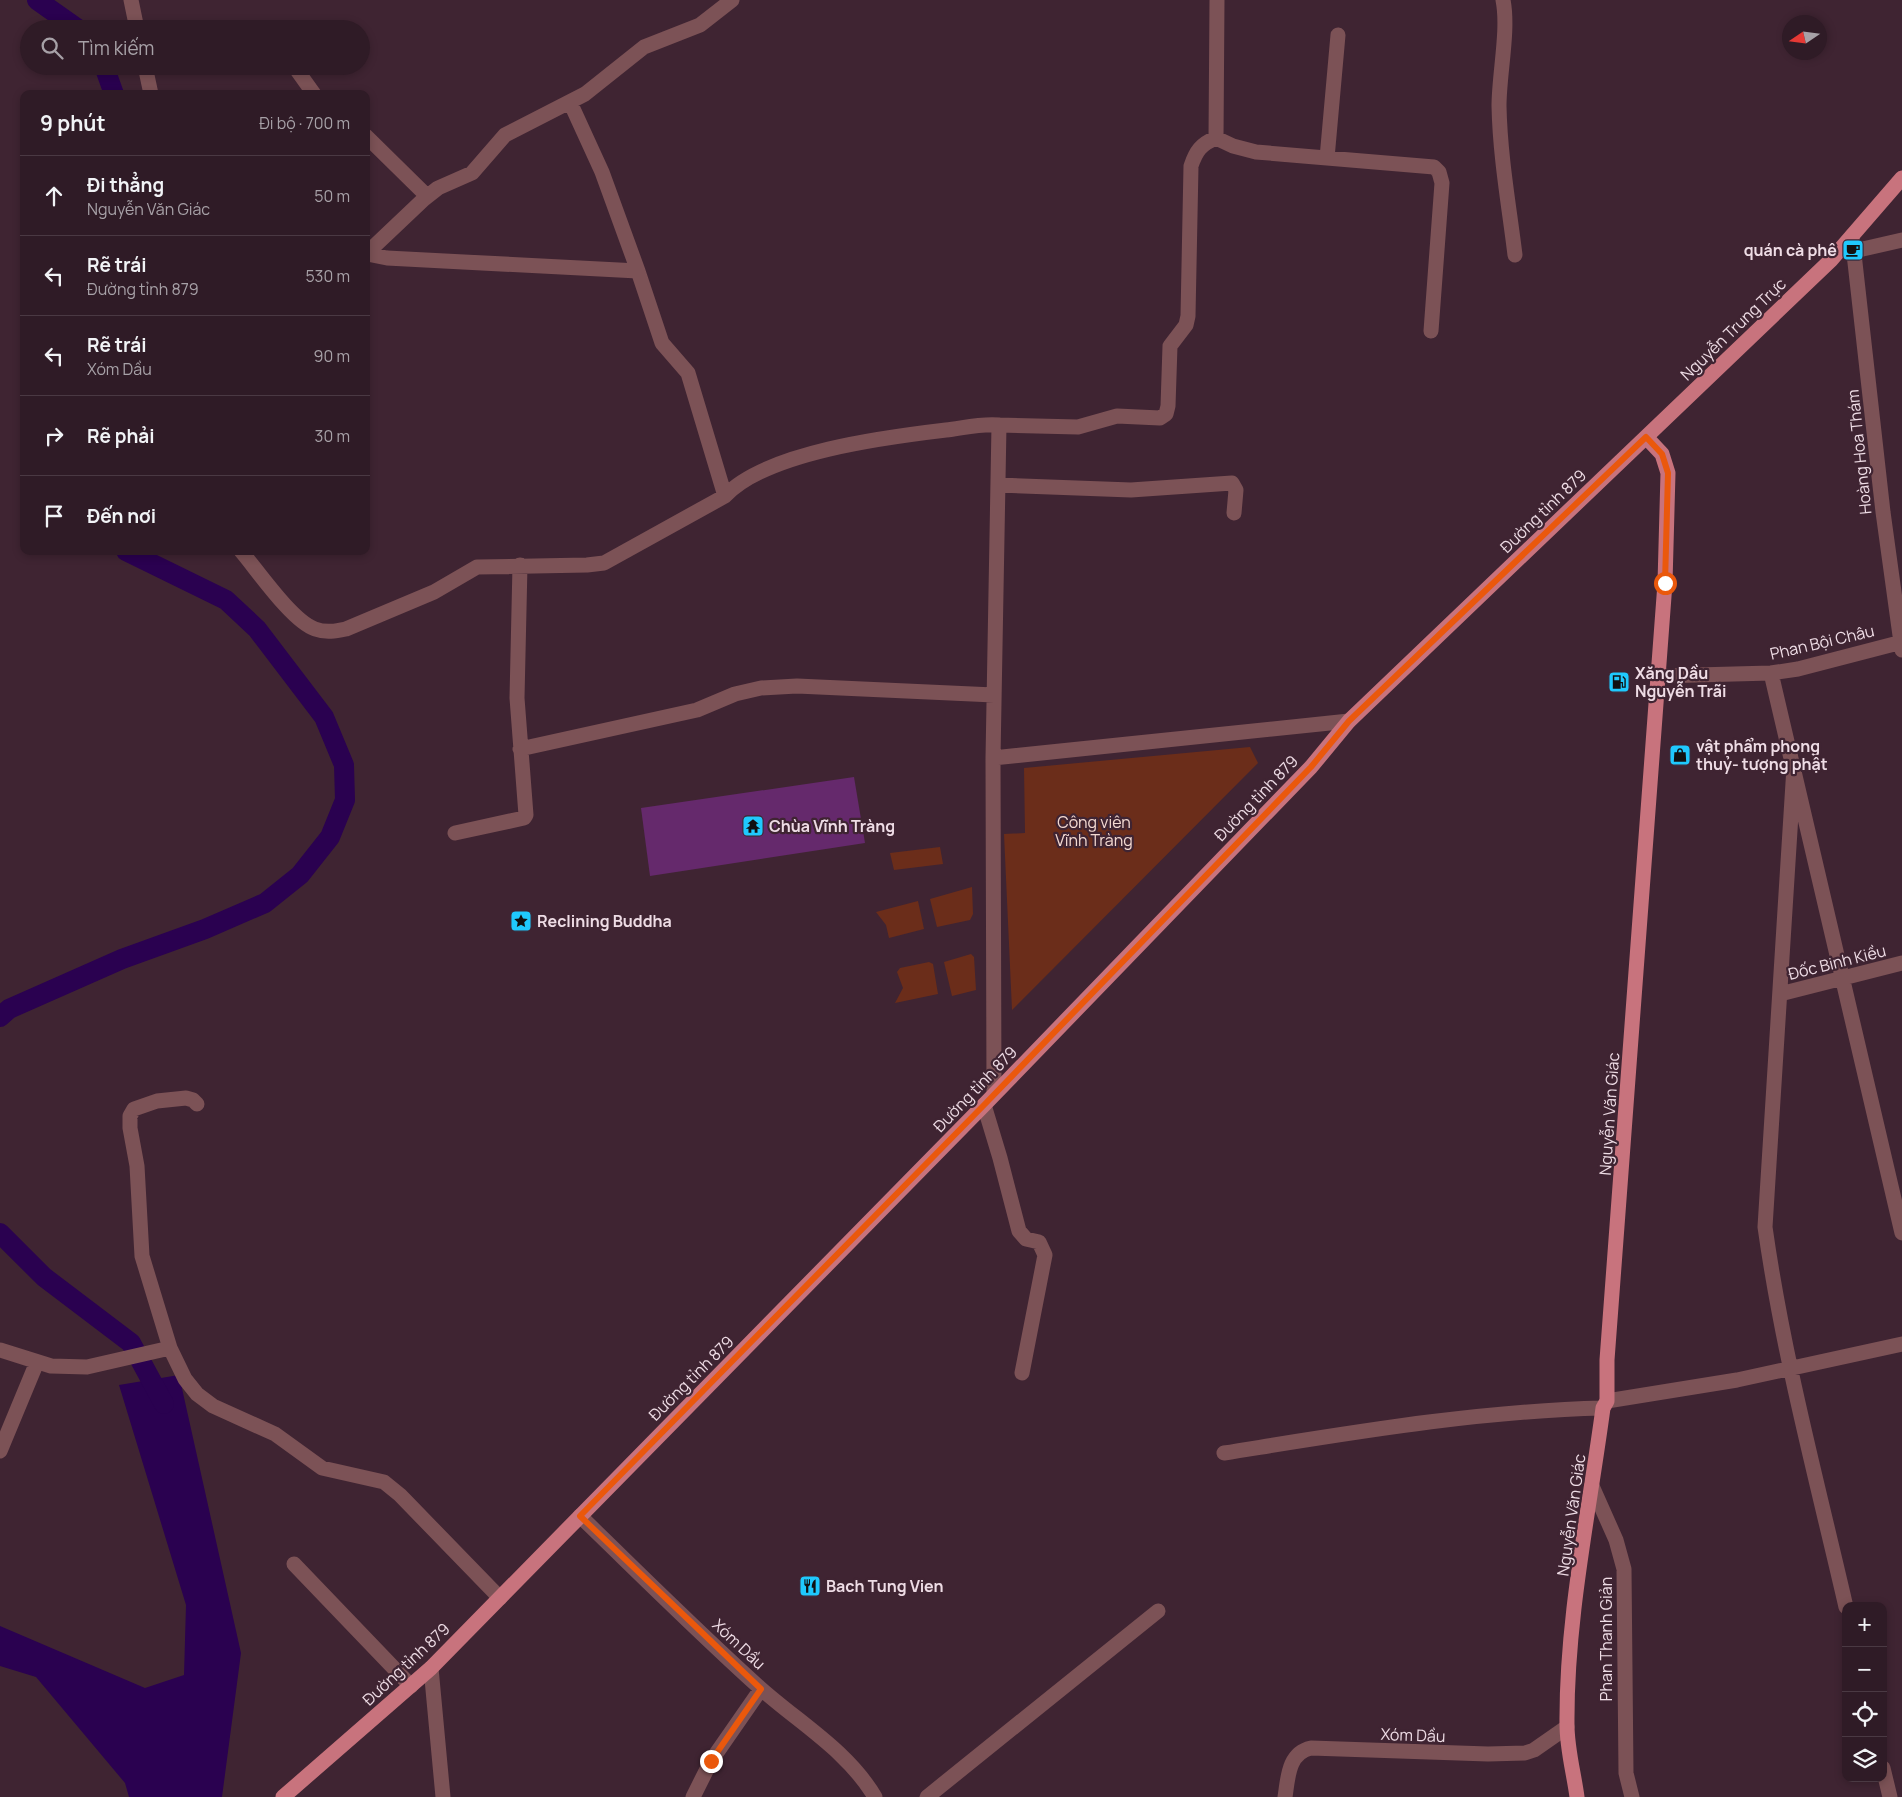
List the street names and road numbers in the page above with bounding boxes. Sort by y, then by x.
street label: Nguyễn Trung Trực [1675,273,1791,385]
street label: Hoàng Hoa Thám [1842,388,1876,516]
street label: Đường tỉnh 879 [1495,464,1591,558]
street label: Phan Bội Châu [1768,619,1876,665]
street label: Đường tỉnh 879 [1209,750,1303,846]
street label: Đốc Binh Kiều [1786,939,1888,985]
street label: Đường tỉnh 879 [928,1041,1022,1137]
street label: Nguyễn Văn Giác [1594,1052,1624,1176]
street label: Đường tỉnh 879 [644,1331,738,1425]
street label: Nguyễn Văn Giác [1552,1452,1590,1578]
street label: Phan Thanh Giản [1595,1577,1617,1701]
street label: Xóm Dầu [708,1614,770,1674]
street label: Đường tỉnh 879 [358,1618,454,1710]
street label: Xóm Dầu [1380,1723,1446,1747]

